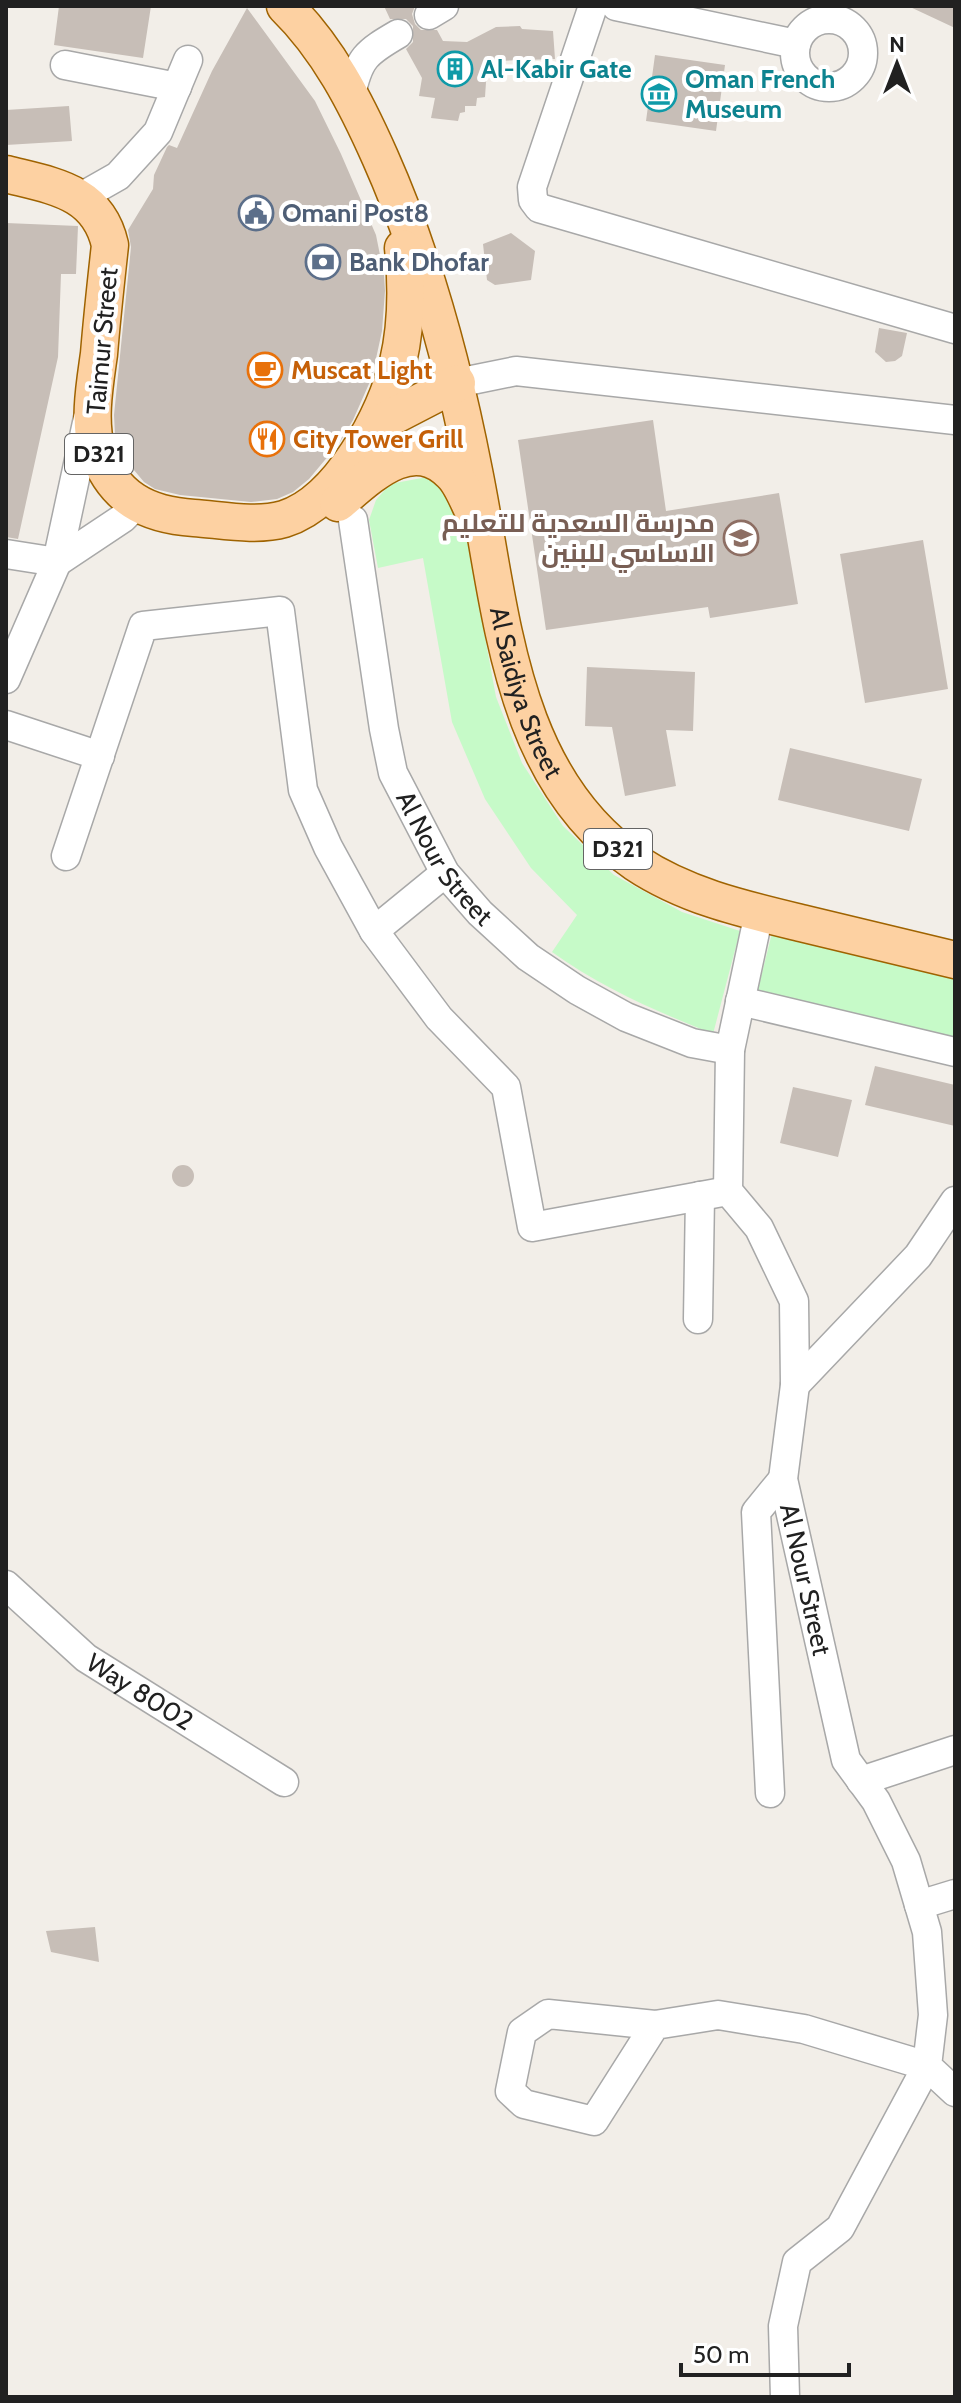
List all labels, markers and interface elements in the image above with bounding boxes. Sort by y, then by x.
north arrow [857,24,937,104]
text: N [889,31,905,58]
building icon: Al-Kabir Gate [436,50,474,88]
place label: Al-Kabir Gate [481,53,632,85]
place label: Oman French Museum [685,63,835,125]
museum icon: Oman French Museum [640,75,678,113]
public building icon: Omani Post8 [237,194,275,232]
place label: Omani Post8 [282,197,429,229]
bank icon: Bank Dhofar [304,243,342,281]
place label: Bank Dhofar [349,246,489,278]
street label: Taimur Street [80,266,124,416]
cafe icon: Muscat Light [246,351,284,389]
place label: Muscat Light [291,354,432,386]
restaurant icon: City Tower Grill [248,420,286,458]
place label: City Tower Grill [293,423,464,455]
road number: D321 [65,434,133,474]
place label: مدرسة السعدية للتعليم الاساسي للبنين [442,507,715,573]
school or university icon: مدرسة السعدية للتعليم الاساسي للبنين [722,519,760,557]
street label: Al Saidiya Street [483,604,570,784]
street label: Al Nour Street [389,786,499,933]
road number: D321 [584,829,652,869]
street label: Al Nour Street [773,1501,838,1659]
street label: Way 8002 [81,1646,199,1737]
scale bar [681,2327,849,2377]
text: 50 m [693,2340,749,2369]

